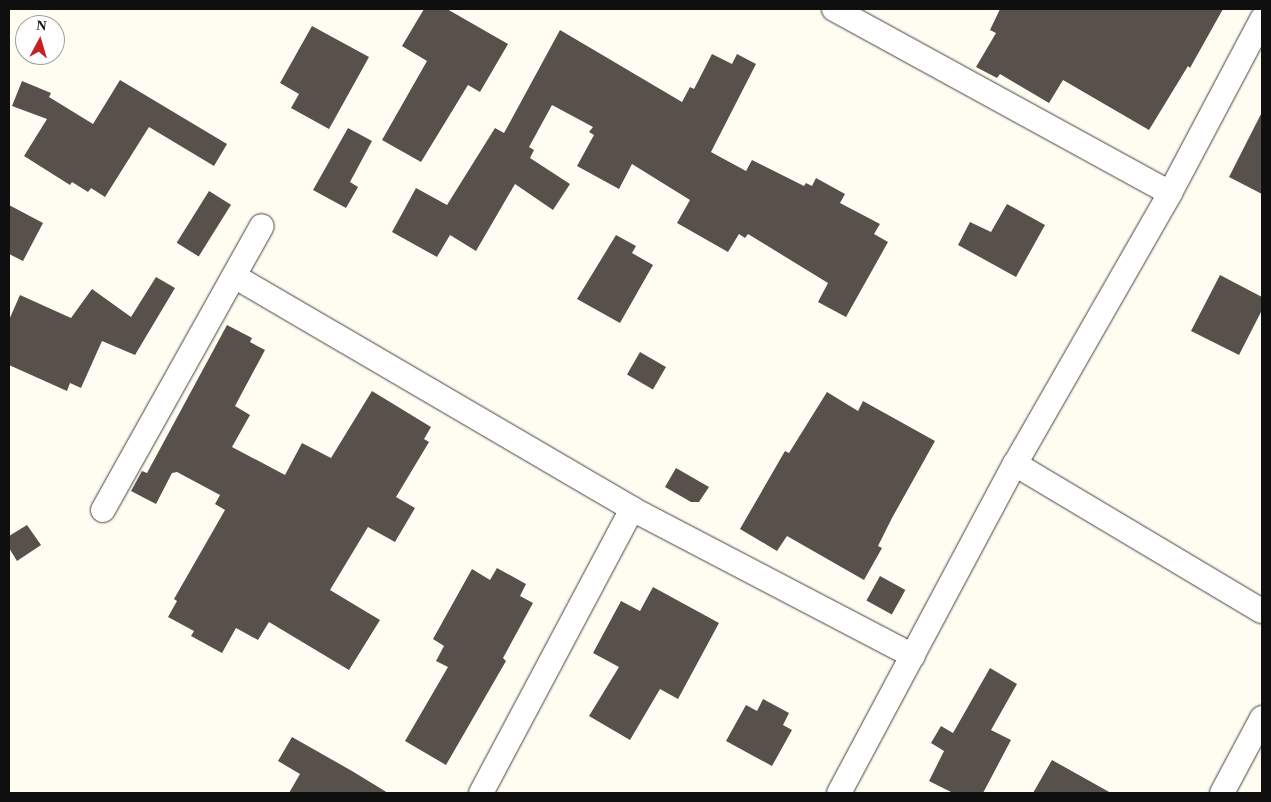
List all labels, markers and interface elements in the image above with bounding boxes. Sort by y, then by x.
north arrow [15,15,65,65]
text: N [36,18,47,34]

